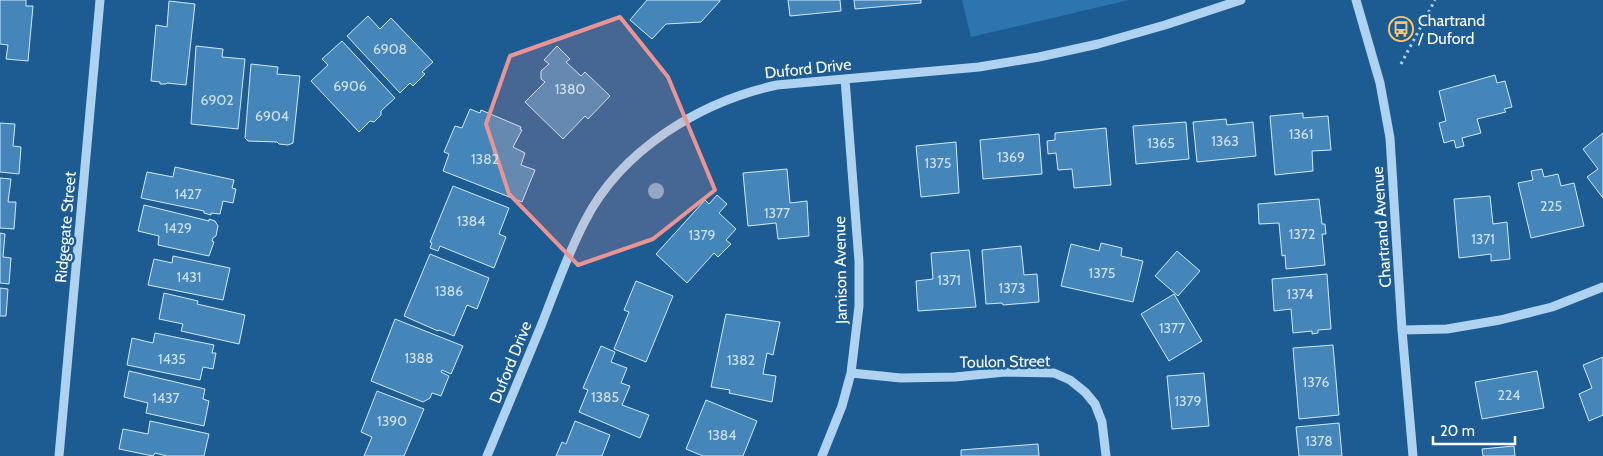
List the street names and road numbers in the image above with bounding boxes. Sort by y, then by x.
street label: Duford Drive [764,54,852,82]
street label: Chartrand Avenue [1368,166,1395,288]
street label: Ridgegate Street [51,170,80,284]
street label: Jamison Avenue [830,216,851,325]
street label: Duford Drive [485,318,536,406]
street label: Toulon Street [960,351,1051,372]

